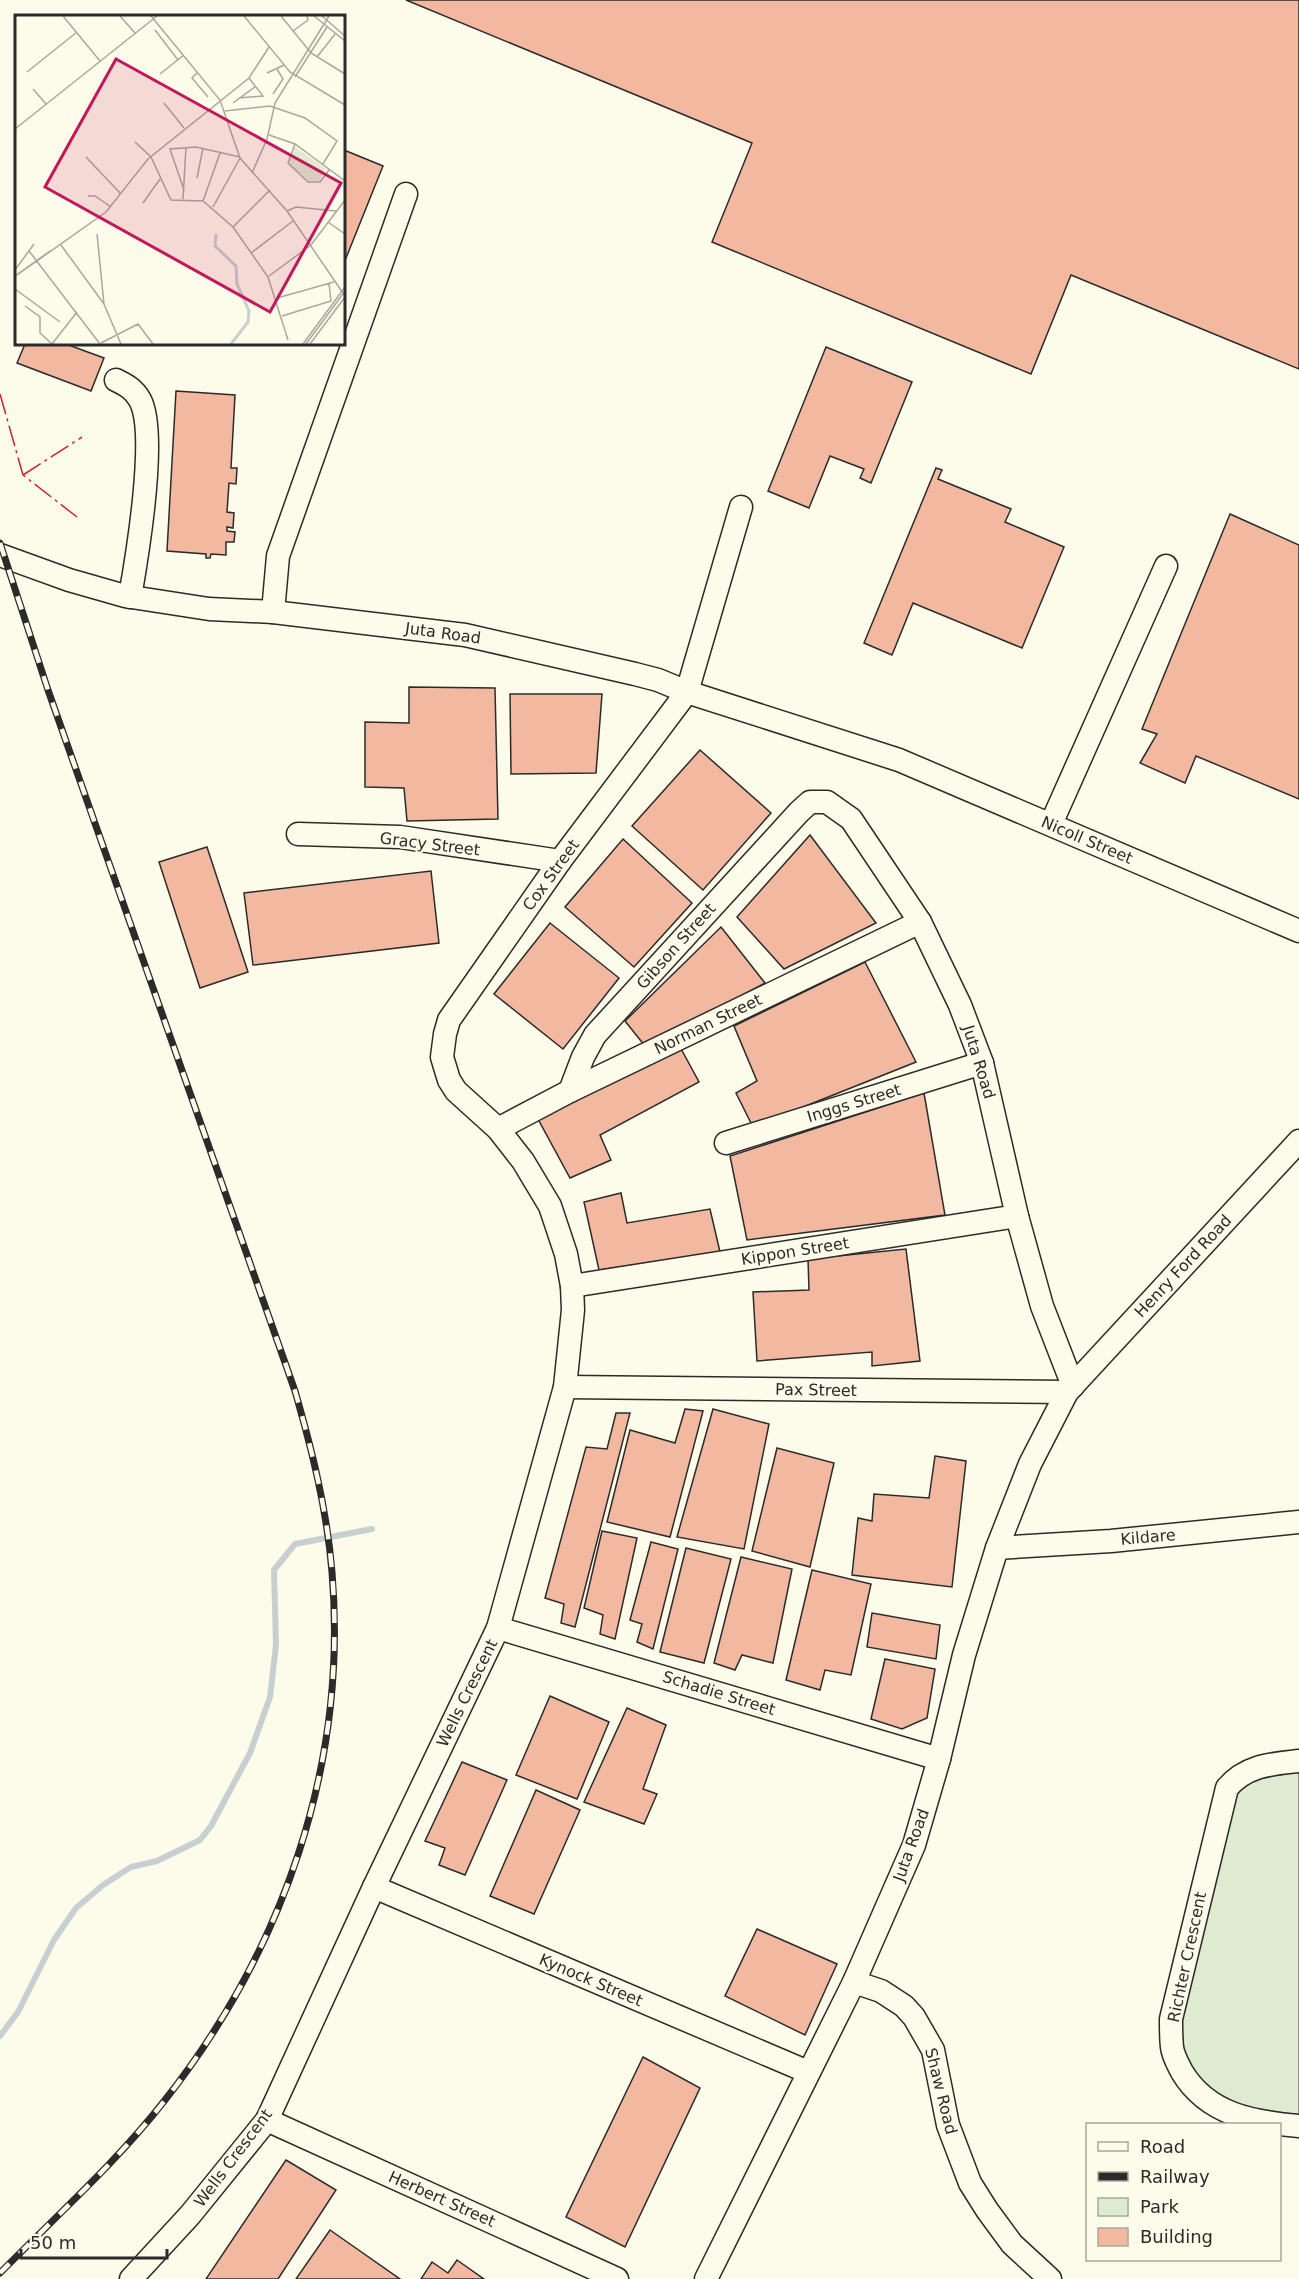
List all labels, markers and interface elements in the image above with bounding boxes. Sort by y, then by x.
inset map [15,15,345,345]
street label: Juta Road [403,618,482,648]
street label: Nicoll Street [1038,812,1136,868]
street label: Gracy Street [379,828,481,860]
street label: Cox Street [519,836,583,914]
street label: Gibson Street [632,899,720,993]
street label: Norman Street [651,990,765,1058]
street label: Juta Road [958,1022,999,1101]
street label: Inggs Street [805,1080,903,1126]
street label: Henry Ford Road [1131,1211,1235,1321]
street label: Kippon Street [740,1233,850,1269]
street label: Pax Street [775,1380,857,1400]
street label: Kildare [1120,1525,1176,1549]
street label: Wells Crescent [433,1636,501,1750]
street label: Schadie Street [660,1667,778,1719]
street label: Juta Road [889,1806,933,1885]
street label: Richter Crescent [1164,1890,1210,2024]
street label: Kynock Street [536,1950,646,2010]
street label: Shaw Road [921,2046,961,2136]
street label: Wells Crescent [190,2105,276,2211]
legend [1086,2123,1281,2261]
text: Road [1140,2136,1185,2157]
text: Railway [1140,2166,1210,2187]
street label: Herbert Street [386,2167,498,2231]
text: Park [1140,2196,1179,2217]
scale bar [21,2222,166,2260]
text: Building [1140,2226,1213,2247]
text: 50 m [30,2232,76,2253]

